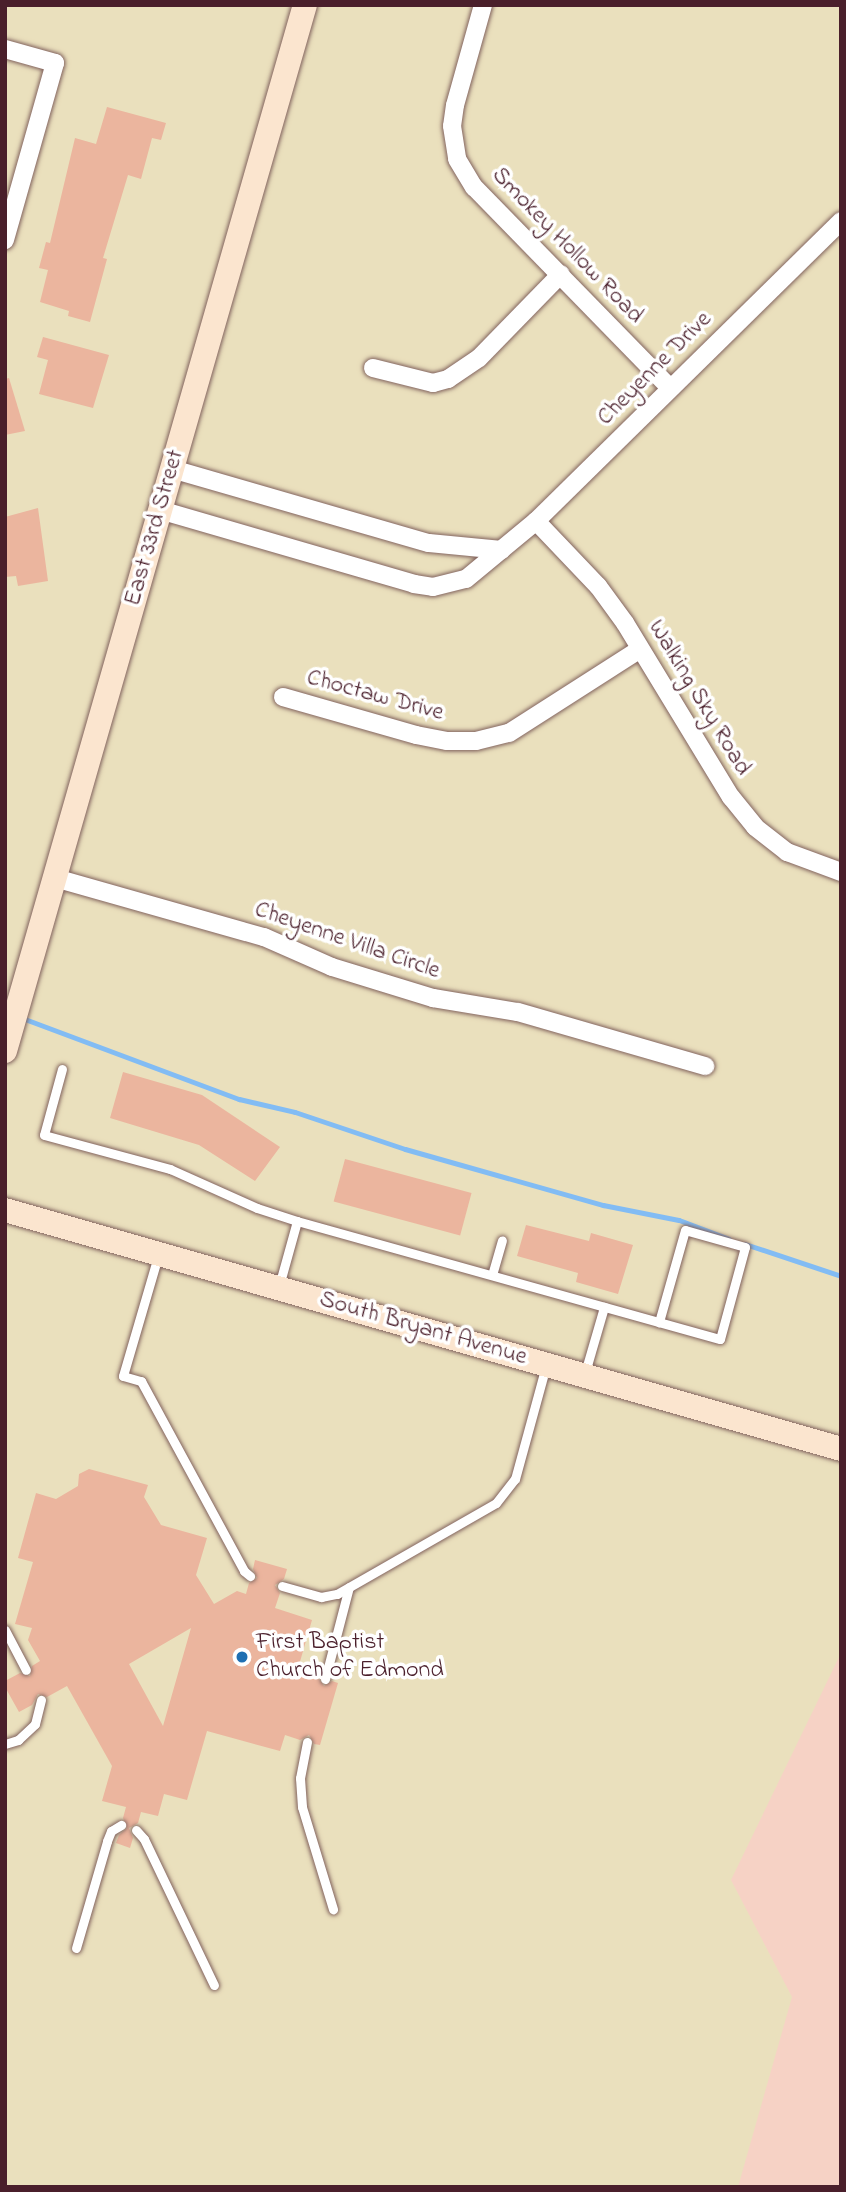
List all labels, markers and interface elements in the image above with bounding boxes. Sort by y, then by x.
street label: Smokey Hollow Road [485,162,649,330]
street label: Cheyenne Drive [592,306,718,432]
street label: East 33rd Street [119,447,191,609]
street label: Walking Sky Road [641,615,757,781]
street label: Choctaw Drive [303,664,447,728]
street label: Cheyenne Villa Circle [251,896,443,986]
street label: South Bryant Avenue [316,1286,530,1372]
place label: First Baptist Church of Edmond [256,1629,444,1685]
marker: First Baptist Church of Edmond [234,1649,250,1665]

